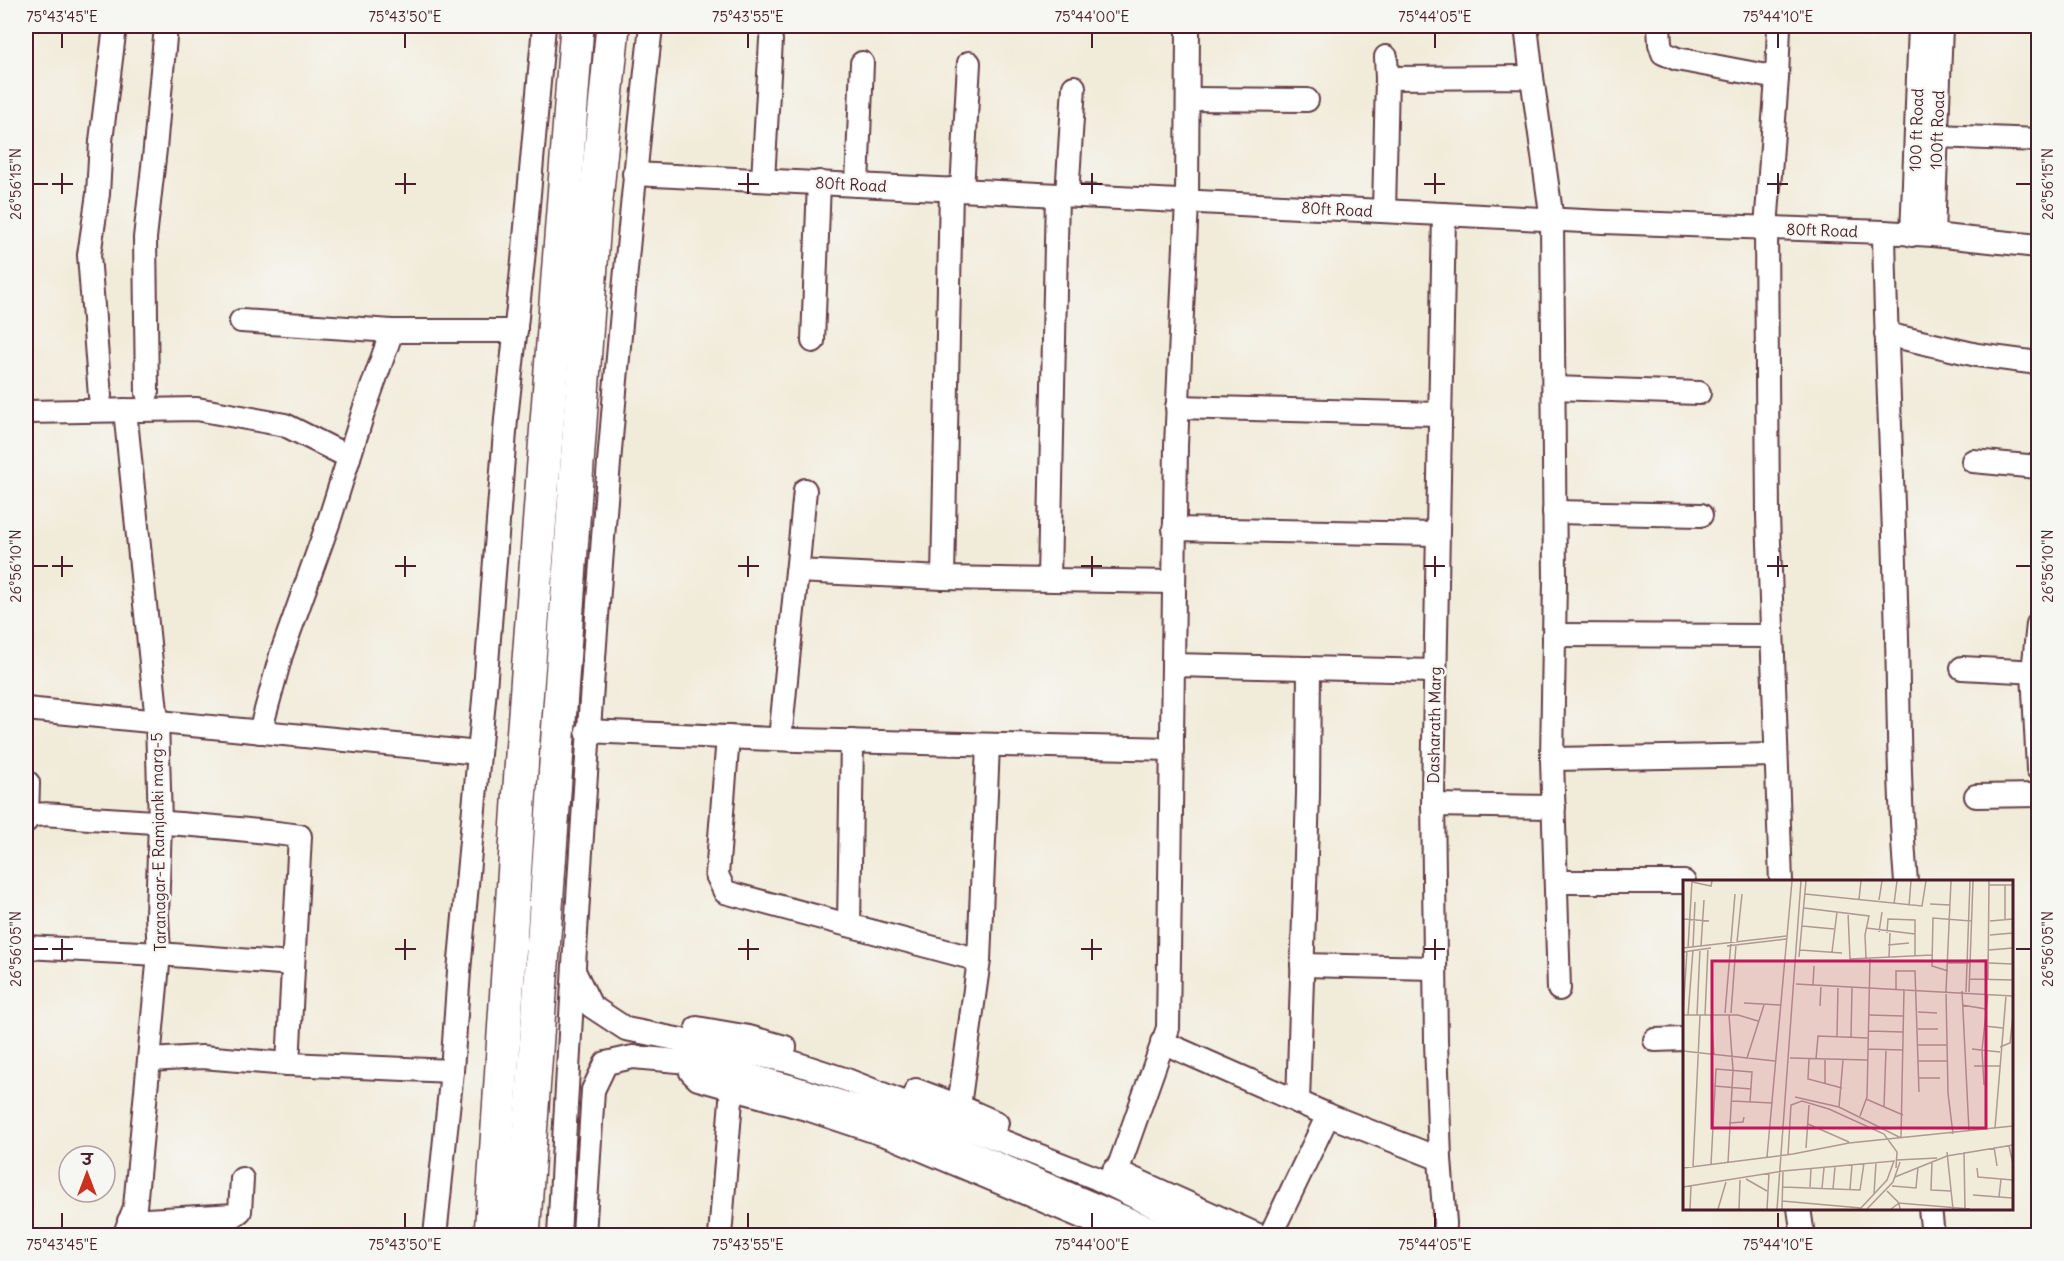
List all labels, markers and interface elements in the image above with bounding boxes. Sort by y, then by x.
text: 75°43'45"E [26,7,98,26]
text: 75°43'50"E [368,7,442,26]
text: 75°43'55"E [712,7,784,26]
text: 75°44'00"E [1055,7,1129,26]
text: 75°44'05"E [1398,7,1472,26]
text: 75°44'10"E [1743,7,1813,26]
street label: 100 ft Road [1905,88,1927,172]
street label: 100ft Road [1926,90,1948,170]
text: 26°56'15"N [6,148,25,220]
text: 26°56'15"N [2038,148,2057,220]
street label: 80ft Road [815,172,887,196]
street label: 80ft Road [1301,197,1373,221]
street label: 80ft Road [1786,219,1858,241]
text: 26°56'10"N [6,529,25,603]
text: 26°56'10"N [2038,529,2057,603]
street label: Dasharath Marg [1423,666,1445,784]
street label: Taranagar-E Ramjanki marg-5 [146,732,170,952]
inset map [1683,880,2013,1210]
text: 26°56'05"N [6,911,25,987]
text: 26°56'05"N [2038,911,2057,987]
north arrow [57,1144,117,1204]
text: उ [80,1149,94,1169]
text: 75°43'45"E [26,1235,98,1254]
text: 75°43'50"E [368,1235,442,1254]
text: 75°43'55"E [712,1235,784,1254]
text: 75°44'00"E [1055,1235,1129,1254]
text: 75°44'05"E [1398,1235,1472,1254]
text: 75°44'10"E [1743,1235,1813,1254]

